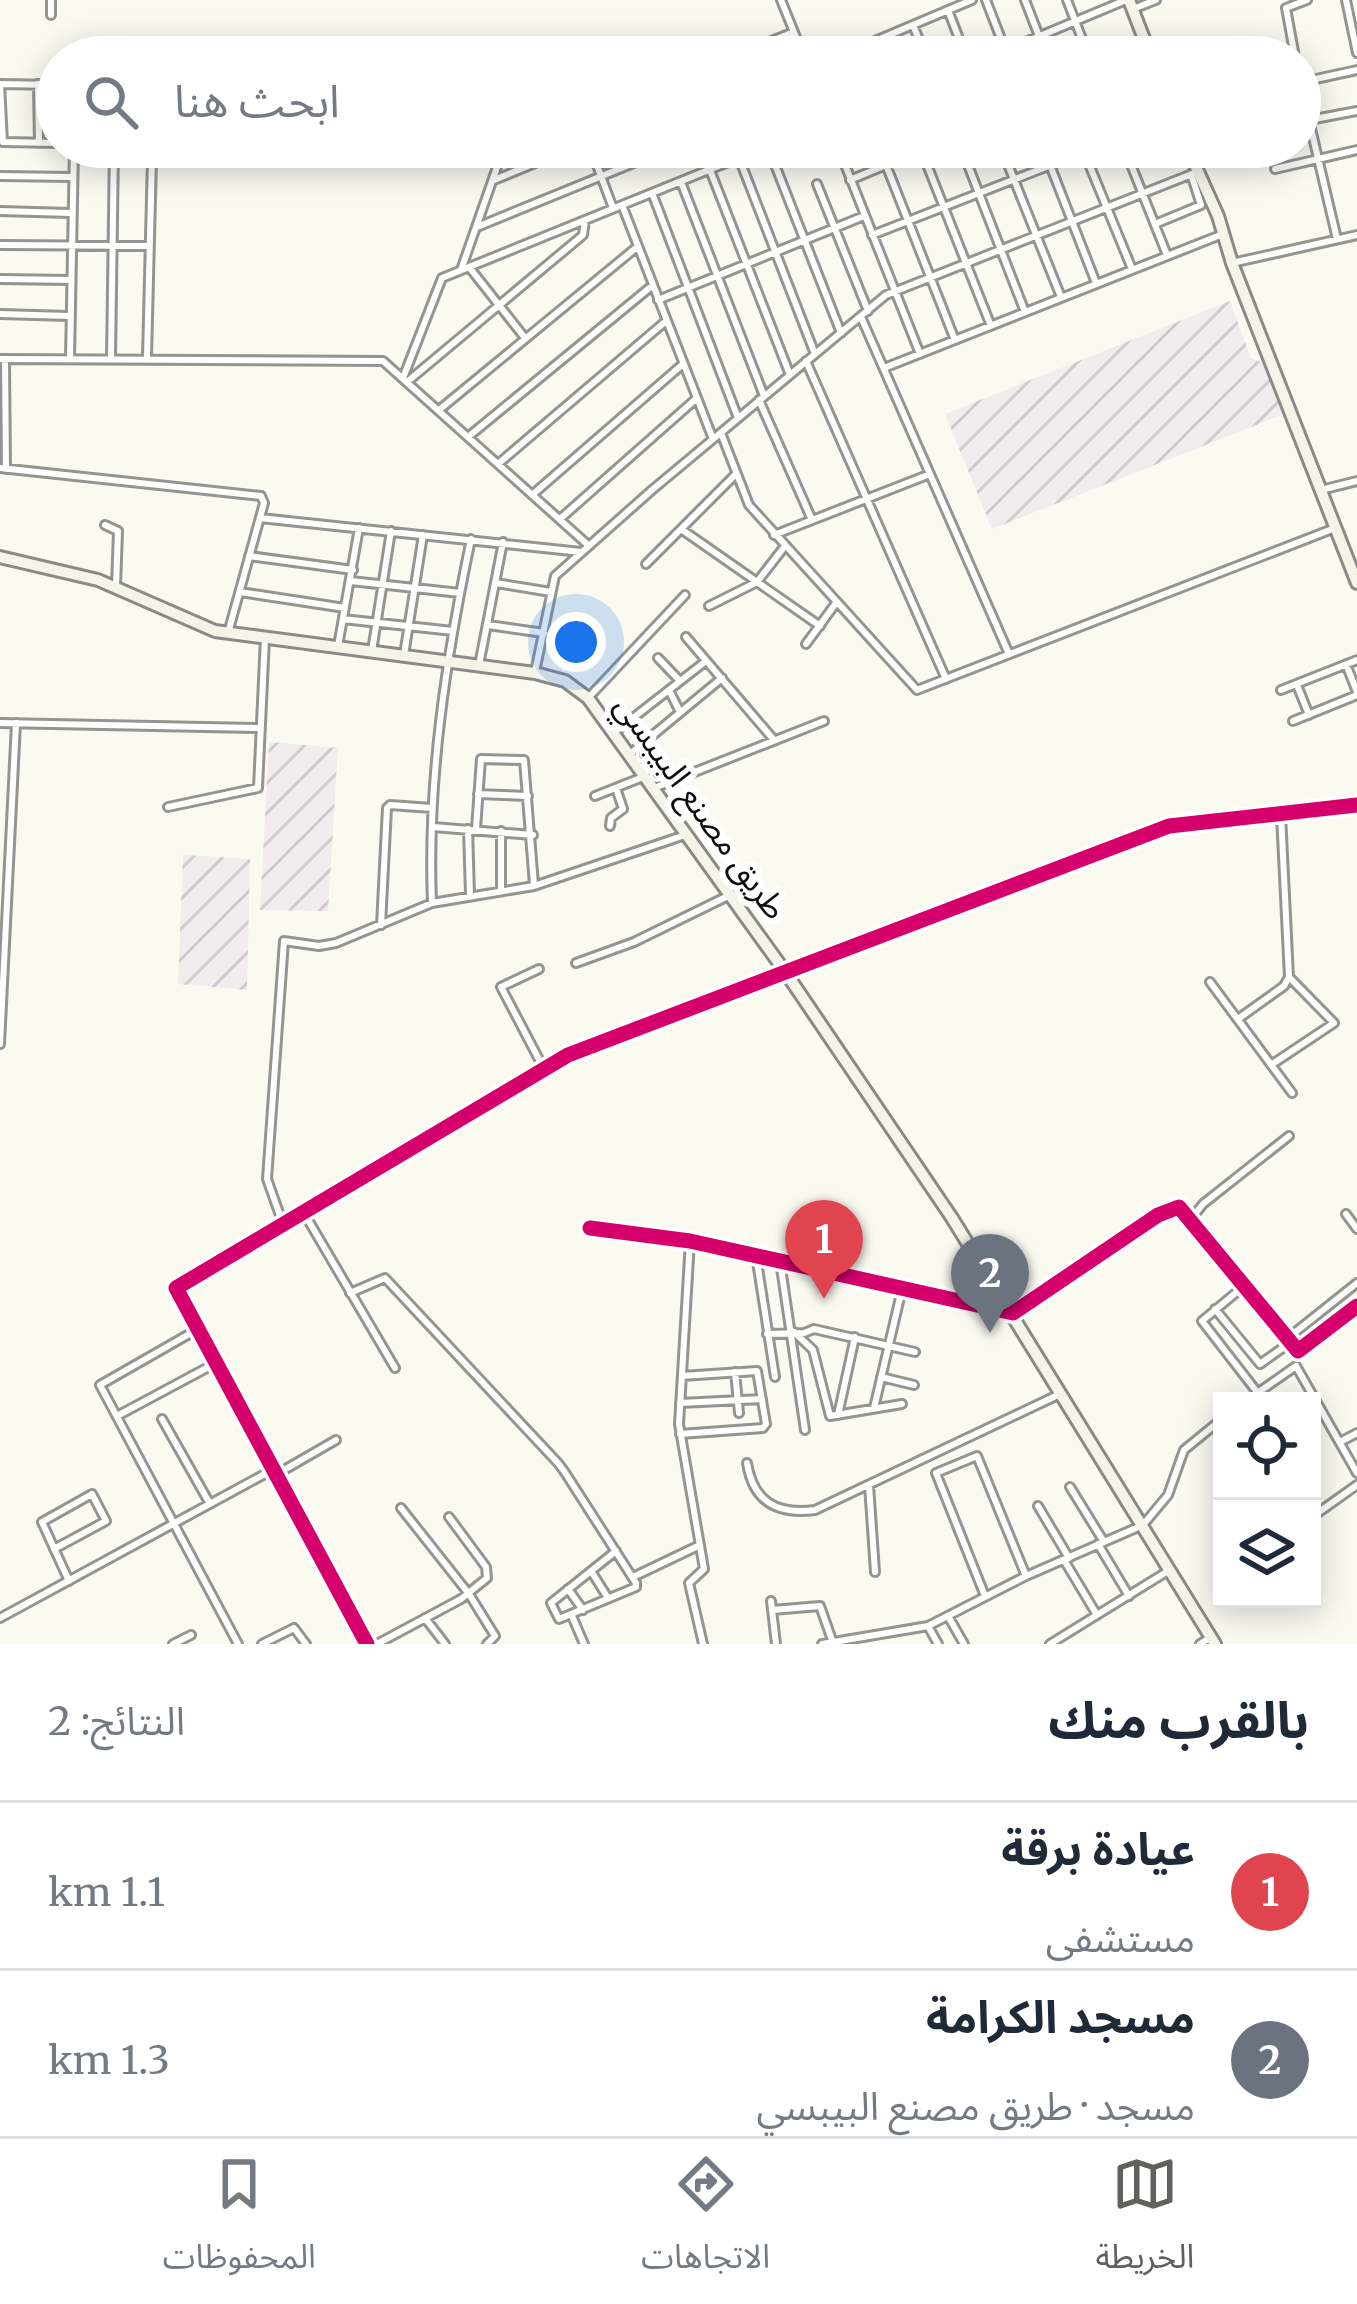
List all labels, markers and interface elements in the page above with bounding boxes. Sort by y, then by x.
search box [36,36,1321,168]
icon: search [78,69,144,135]
text: ابحث هنا [174,73,340,129]
your location [546,612,606,672]
street label: طريق مصنع البيبسي [602,687,796,930]
pin: 1 [785,1200,863,1299]
pin: 2 [951,1234,1029,1333]
map controls [1213,1392,1321,1608]
button: locate [1213,1392,1321,1500]
button: layers [1213,1500,1321,1608]
text: بالقرب منك [1048,1688,1309,1752]
text: النتائج: 2 [48,1697,185,1746]
text: عيادة برقة [1001,1821,1195,1877]
text: 1.1 km [48,1868,165,1917]
text: 1 [1261,1868,1279,1917]
text: مستشفى [1046,1914,1195,1963]
text: مسجد الكرامة [926,1989,1195,2045]
text: 1.3 km [48,2036,170,2085]
text: 2 [1259,2036,1281,2085]
text: مسجد · طريق مصنع البيبسي [756,2082,1195,2131]
tab: المحفوظات [163,2151,316,2292]
tab: الاتجاهات [641,2151,770,2292]
tab: الخريطة [1095,2151,1194,2292]

